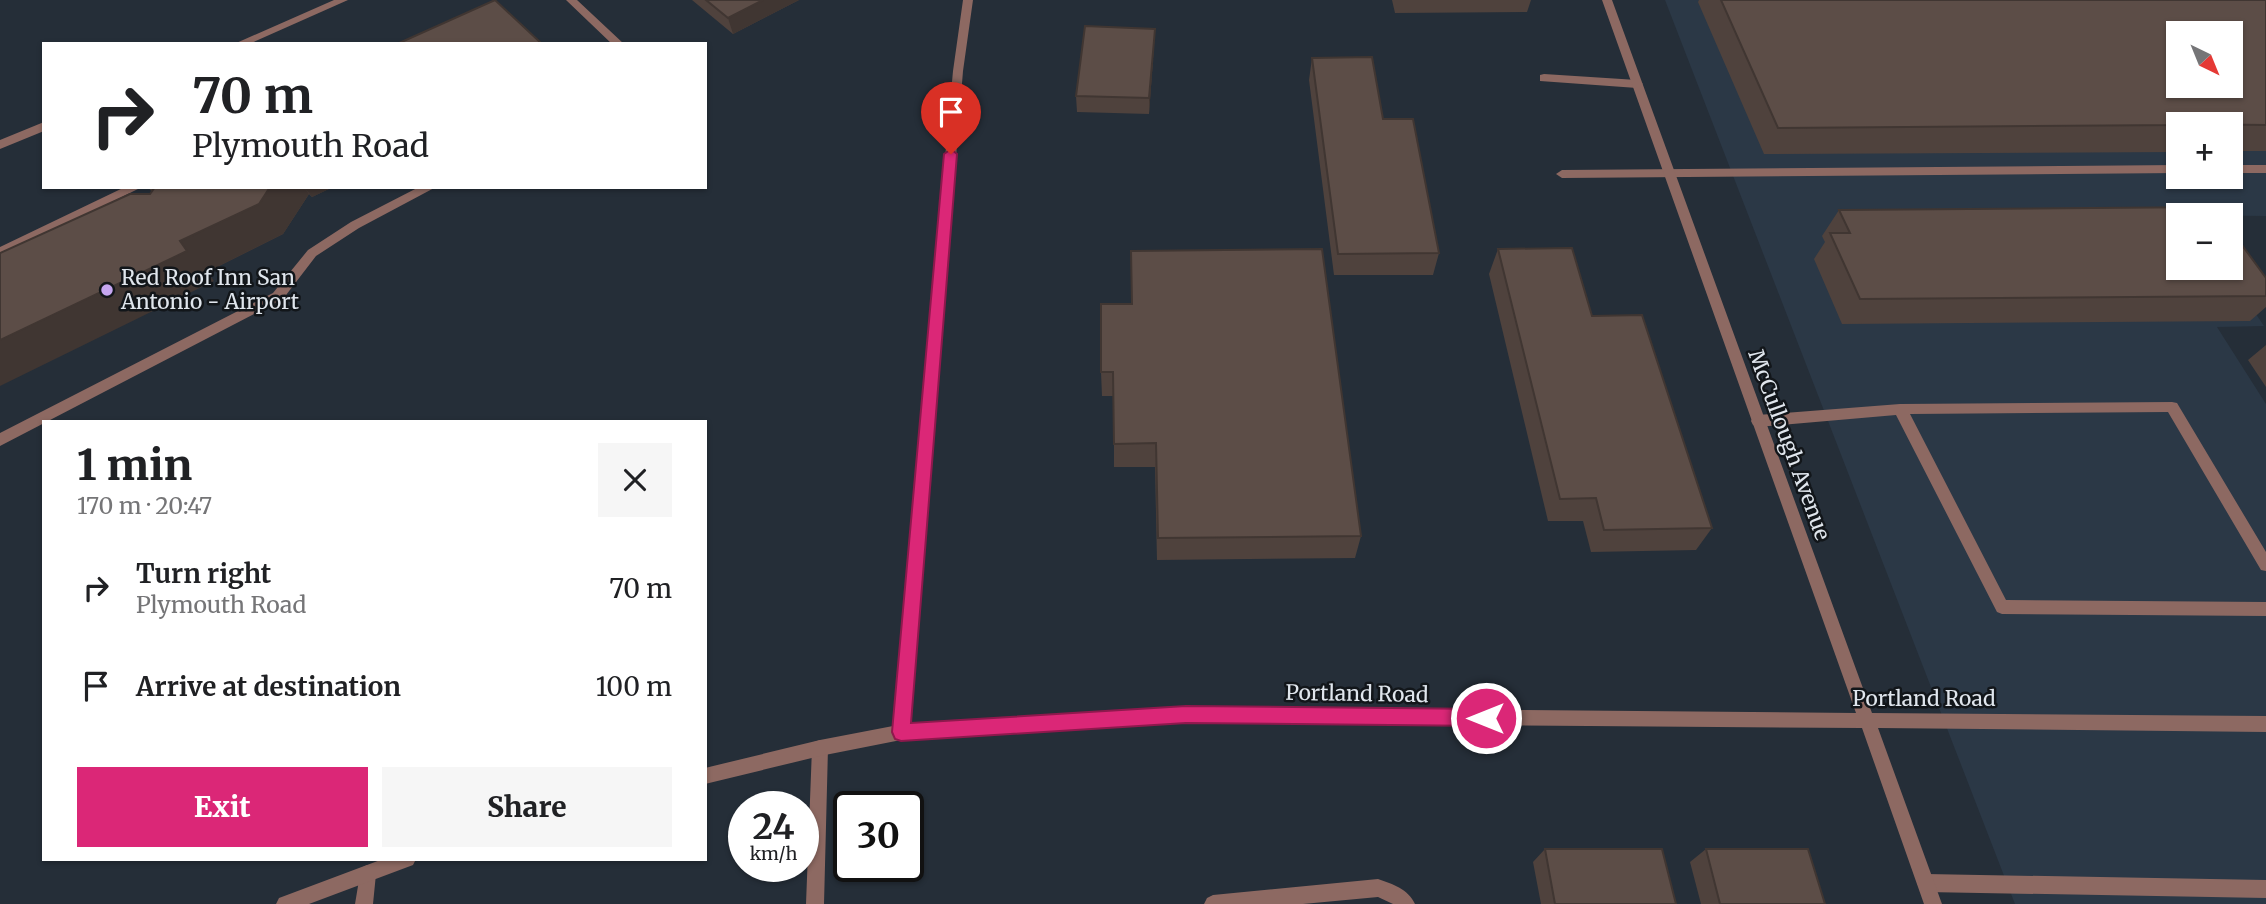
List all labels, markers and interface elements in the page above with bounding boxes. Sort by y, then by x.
north arrow [2166,21,2244,98]
map controls [2166,21,2243,280]
text: 70 m [192,65,313,126]
icon: right [77,70,168,161]
pin [921,82,981,154]
icon: arrive [932,93,970,131]
button: + [2166,112,2243,189]
text: Plymouth Road [192,126,429,166]
button: − [2166,203,2243,280]
place label: Red Roof Inn San Antonio - Airport [120,264,299,315]
marker: Red Roof Inn San Antonio - Airport [99,282,115,298]
street label: McCullough Avenue [1742,346,1837,544]
text: 1 min [77,439,192,491]
button: close [598,443,672,517]
text: 170 m · 20:47 [77,491,212,520]
text: Turn right [136,557,271,590]
icon: right [77,569,115,607]
text: 70 m [609,572,672,605]
text: Plymouth Road [136,590,306,619]
icon: arrive [77,667,115,705]
text: Arrive at destination [136,670,401,703]
text: 100 m [596,670,672,703]
street label: Portland Road [1285,679,1429,708]
position arrow [1449,681,1523,755]
street label: Portland Road [1852,685,1996,712]
button: Exit [77,767,368,847]
button: Share [382,767,672,847]
speed limit sign: 30 [833,791,924,882]
text: 24 [752,805,795,849]
text: km/h [750,842,797,865]

